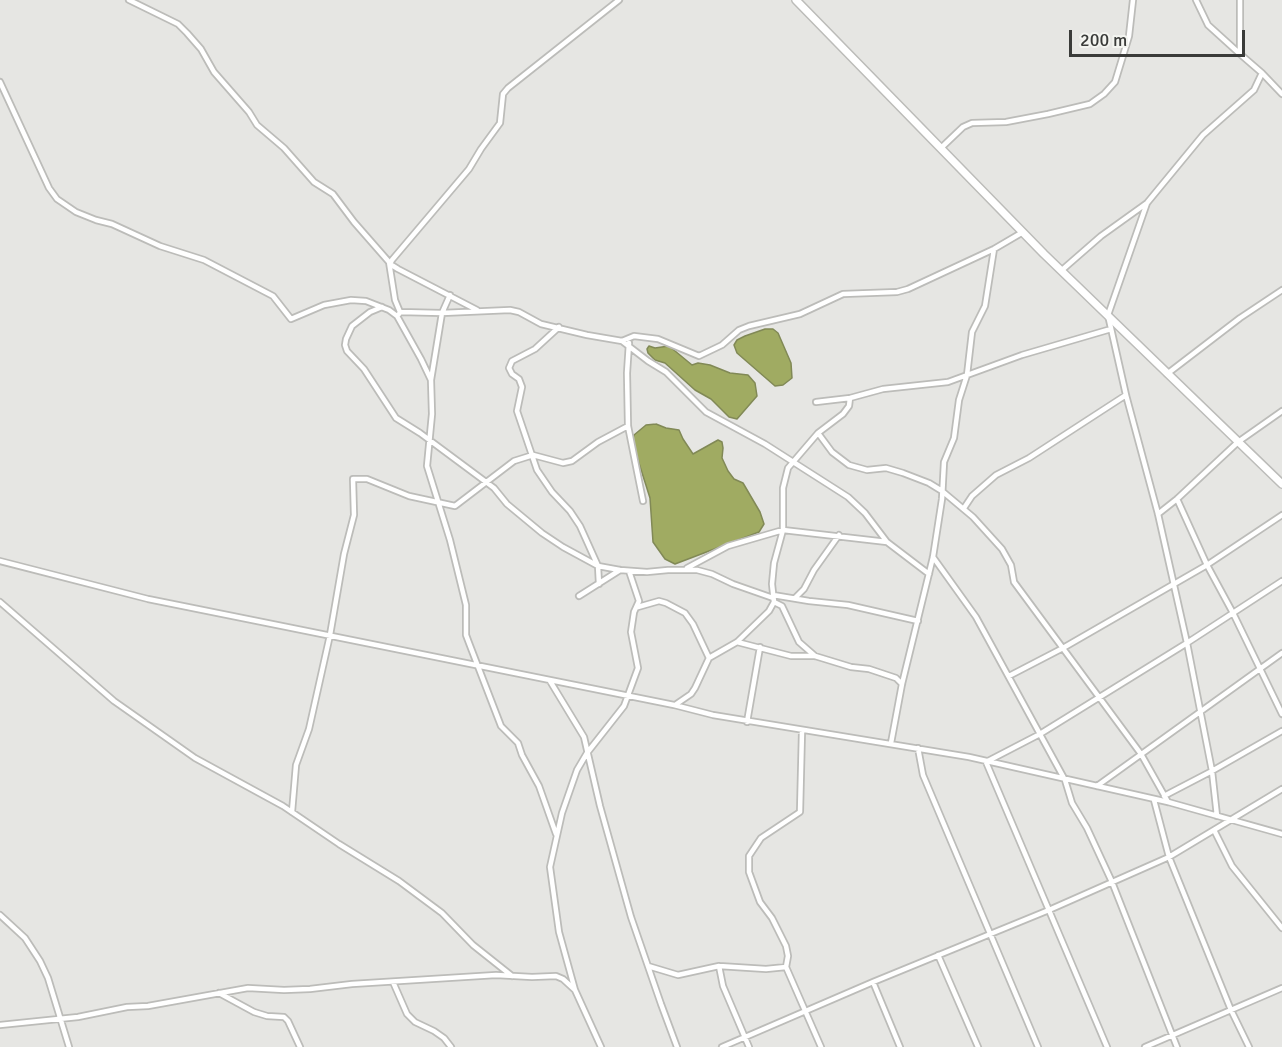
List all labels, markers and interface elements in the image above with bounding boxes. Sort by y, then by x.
scale bar [1072,18,1248,56]
text: 200 m [1080,29,1127,51]

